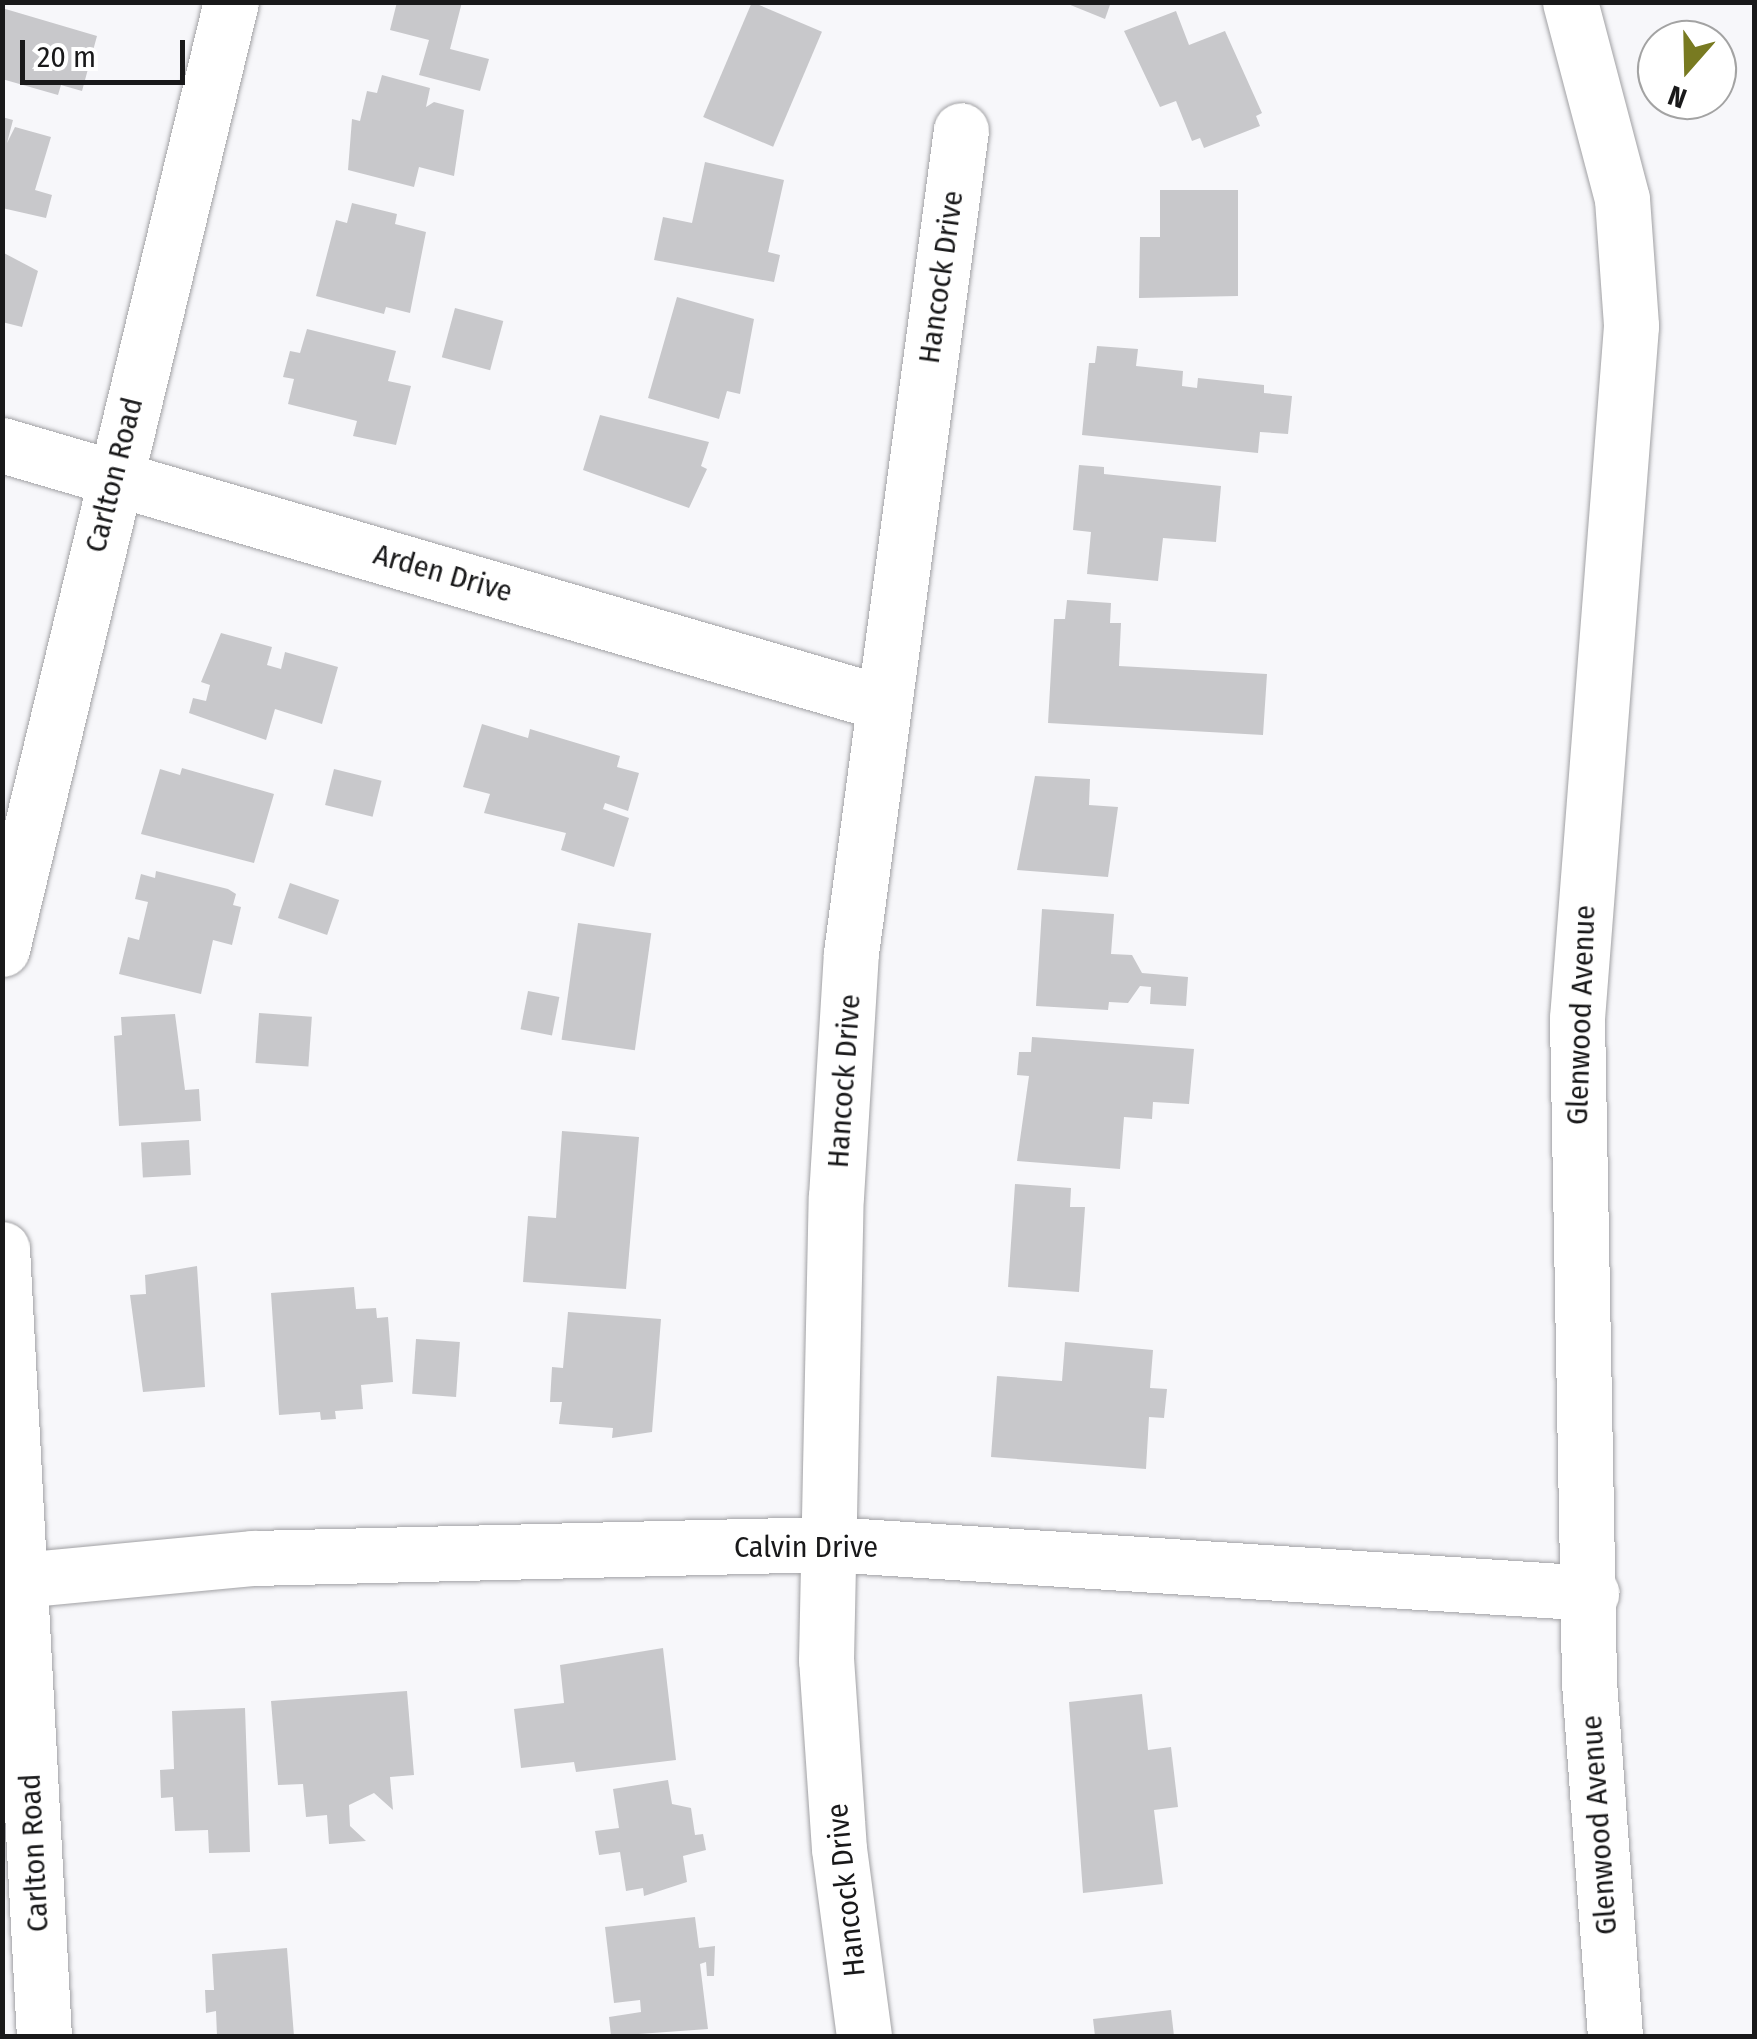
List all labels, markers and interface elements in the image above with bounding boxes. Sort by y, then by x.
scale bar [25,20,190,82]
north arrow [1637,20,1737,120]
text: 20 m [37,39,96,75]
text: N [1664,78,1691,115]
street label: Hancock Drive [911,188,971,366]
street label: Carlton Road [77,394,151,556]
street label: Arden Drive [369,536,517,610]
street label: Glenwood Avenue [1559,904,1603,1126]
street label: Hancock Drive [820,993,868,1169]
street label: Calvin Drive [734,1529,878,1565]
street label: Glenwood Avenue [1573,1714,1625,1936]
street label: Carlton Road [12,1773,56,1933]
street label: Hancock Drive [819,1802,873,1978]

